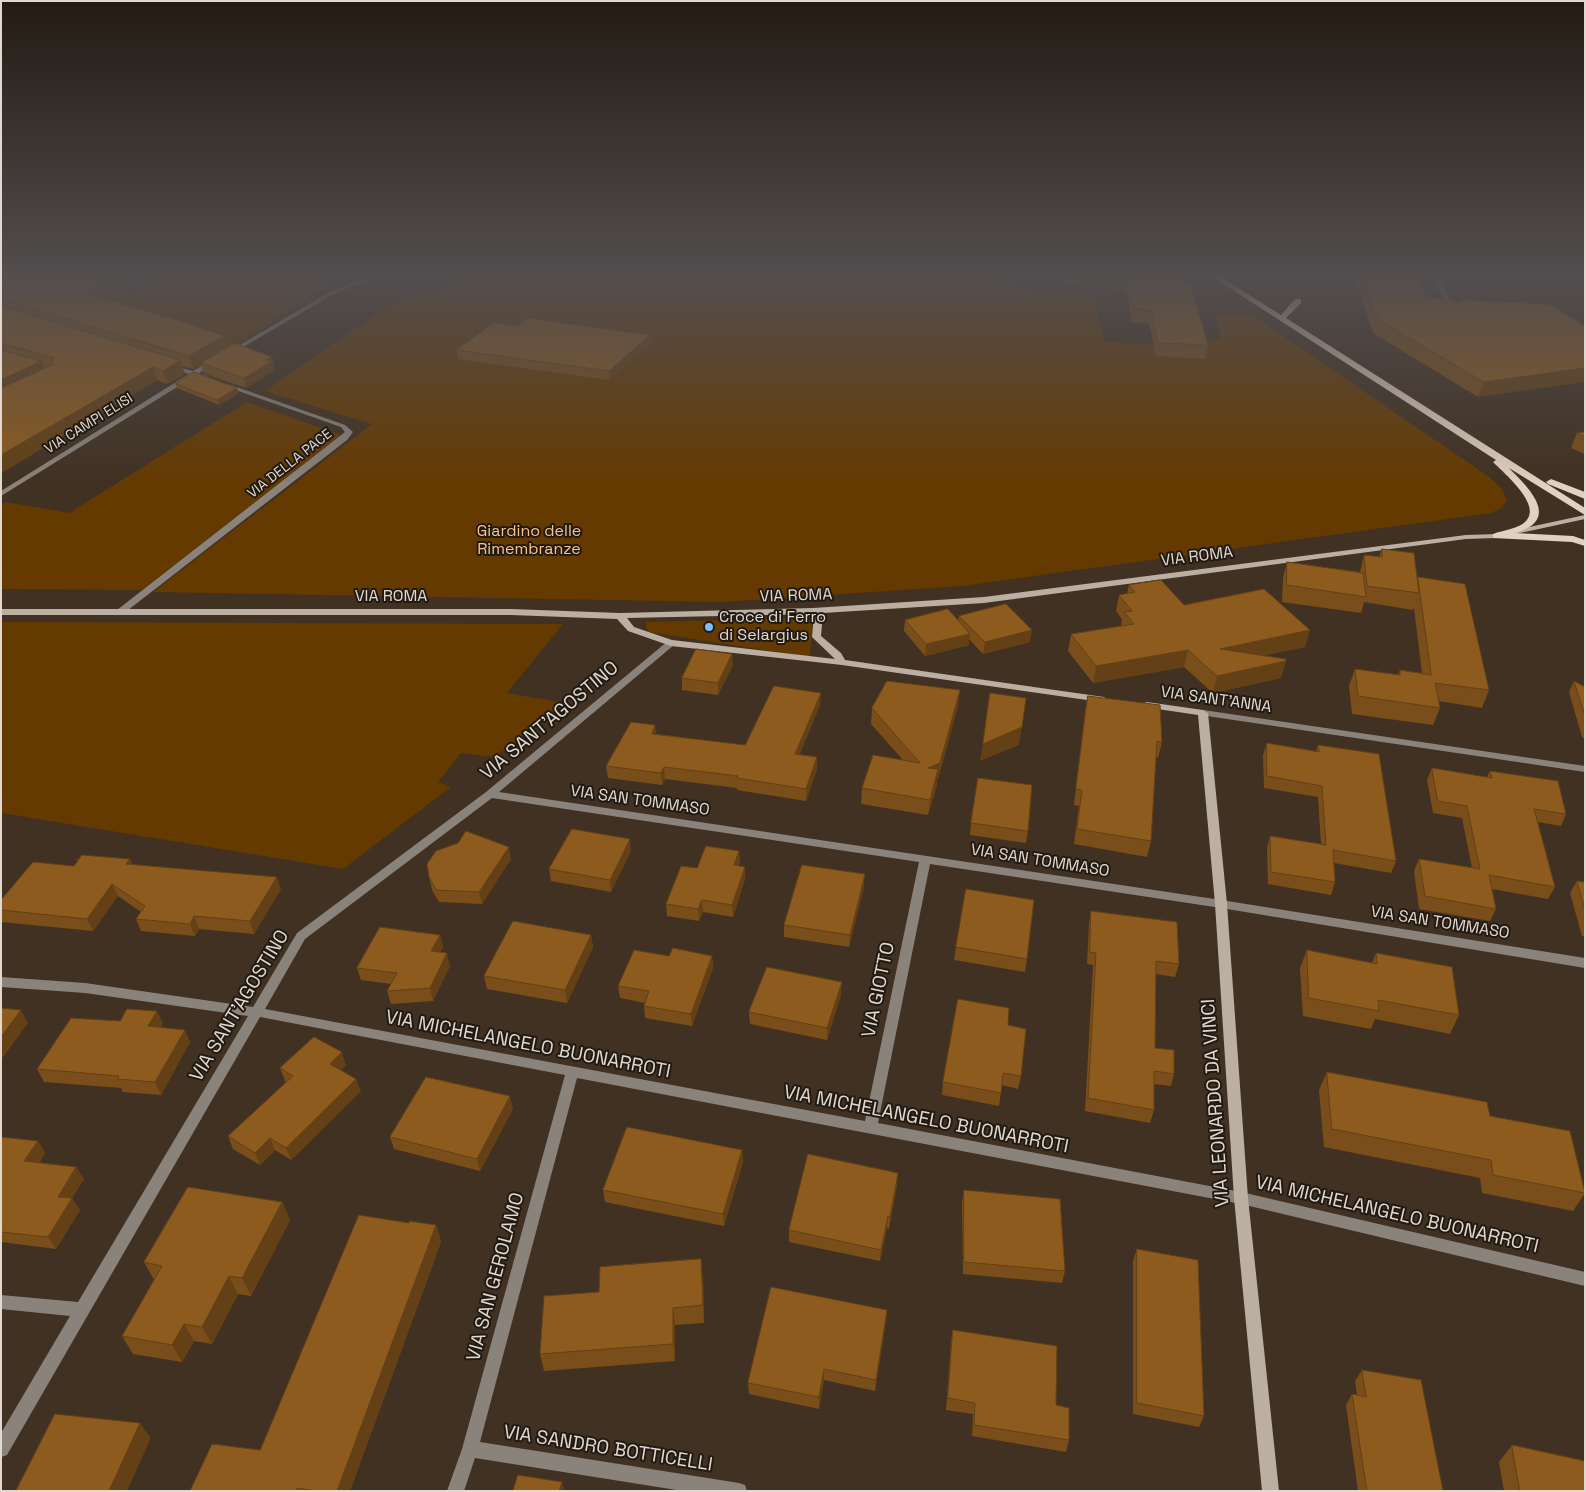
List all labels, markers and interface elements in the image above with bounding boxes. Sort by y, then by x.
street label: VIA CAMPI ELISI [42,390,136,458]
street label: VIA DELLA PACE [244,426,336,502]
park label: Giardino delle Rimembranze [477,522,581,560]
street label: VIA ROMA [1160,543,1234,571]
street label: VIA ROMA [759,585,833,607]
street label: VIA ROMA [355,587,427,607]
place label: Croce di Ferro di Selargius [719,608,826,646]
marker: Croce di Ferro di Selargius [703,621,715,633]
street label: VIA SANT'AGOSTINO [476,657,624,785]
street label: VIA SANT'ANNA [1159,683,1273,717]
street label: VIA SAN TOMMASO [569,782,711,820]
street label: VIA SAN TOMMASO [969,841,1111,881]
street label: VIA SAN TOMMASO [1369,903,1511,943]
street label: VIA SANT'AGOSTINO [186,926,294,1086]
street label: VIA GIOTTO [858,940,900,1040]
street label: VIA LEONARDO DA VINCI [1197,998,1235,1208]
street label: VIA MICHELANGELO BUONARROTI [384,1006,672,1084]
street label: VIA MICHELANGELO BUONARROTI [782,1081,1070,1159]
street label: VIA MICHELANGELO BUONARROTI [1253,1171,1541,1259]
street label: VIA SAN GEROLAMO [463,1190,529,1364]
street label: VIA SANDRO BOTTICELLI [502,1421,714,1477]

